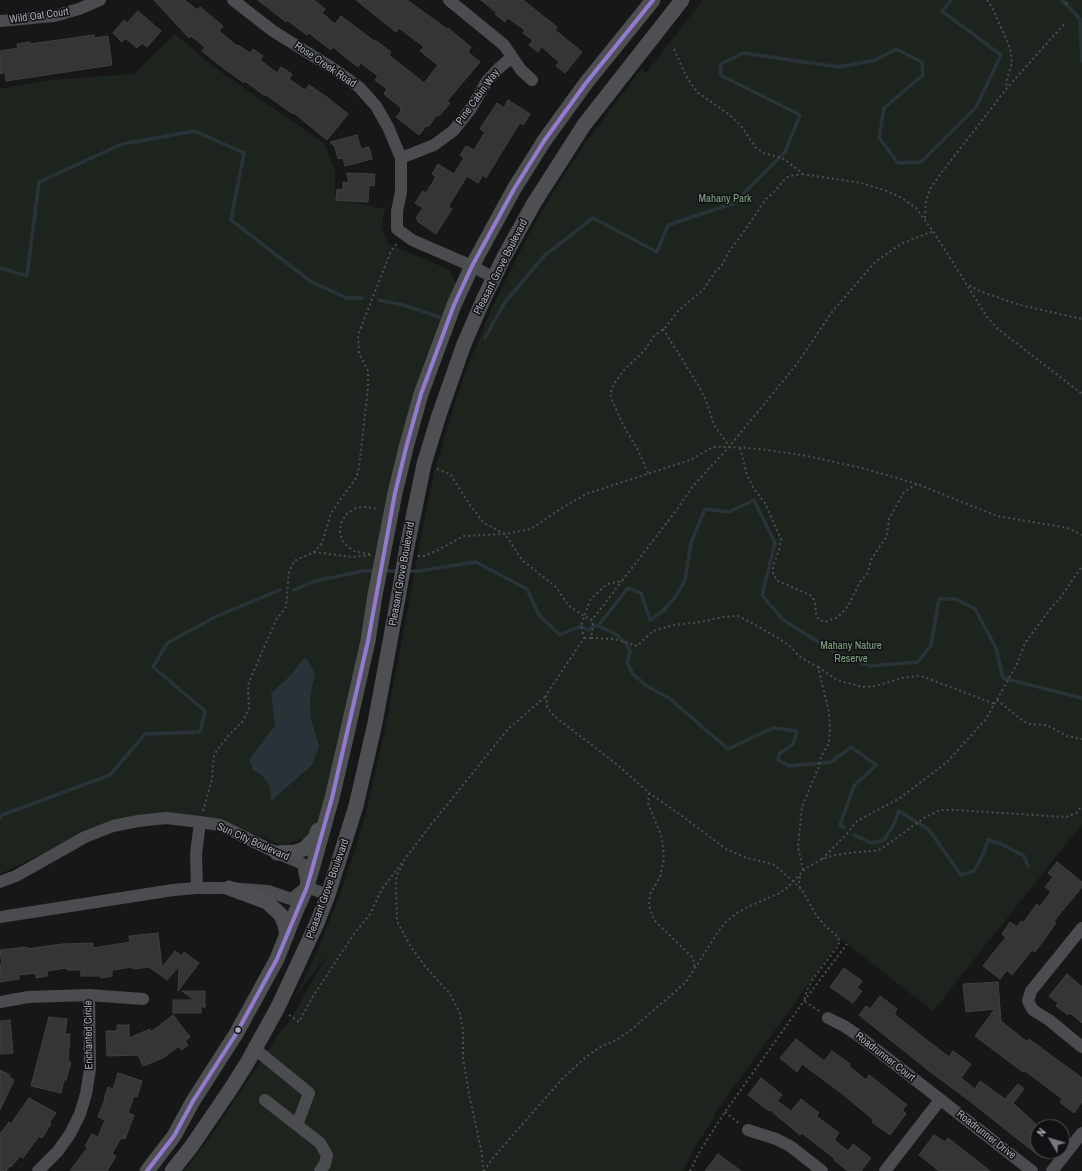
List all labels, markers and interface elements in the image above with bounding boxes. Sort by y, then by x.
street label: Wild Oat Court [9,5,69,27]
street label: Rose Creek Road [292,39,358,91]
street label: Pine Cabin Way [453,67,503,127]
park label: Mahany Park [698,192,752,206]
street label: Pleasant Grove Boulevard [471,217,531,317]
street label: Pleasant Grove Boulevard [386,521,418,627]
park label: Mahany Nature Reserve [820,639,882,665]
street label: Sun City Boulevard [215,820,291,864]
street label: Pleasant Grove Boulevard [304,837,352,941]
street label: Enchanted Circle [82,1000,96,1070]
unlabelled marker [233,1025,243,1035]
street label: Roadrunner Court [852,1030,918,1084]
street label: Roadrunner Drive [954,1108,1018,1162]
north arrow [1030,1119,1070,1159]
text: N [1034,1125,1049,1139]

